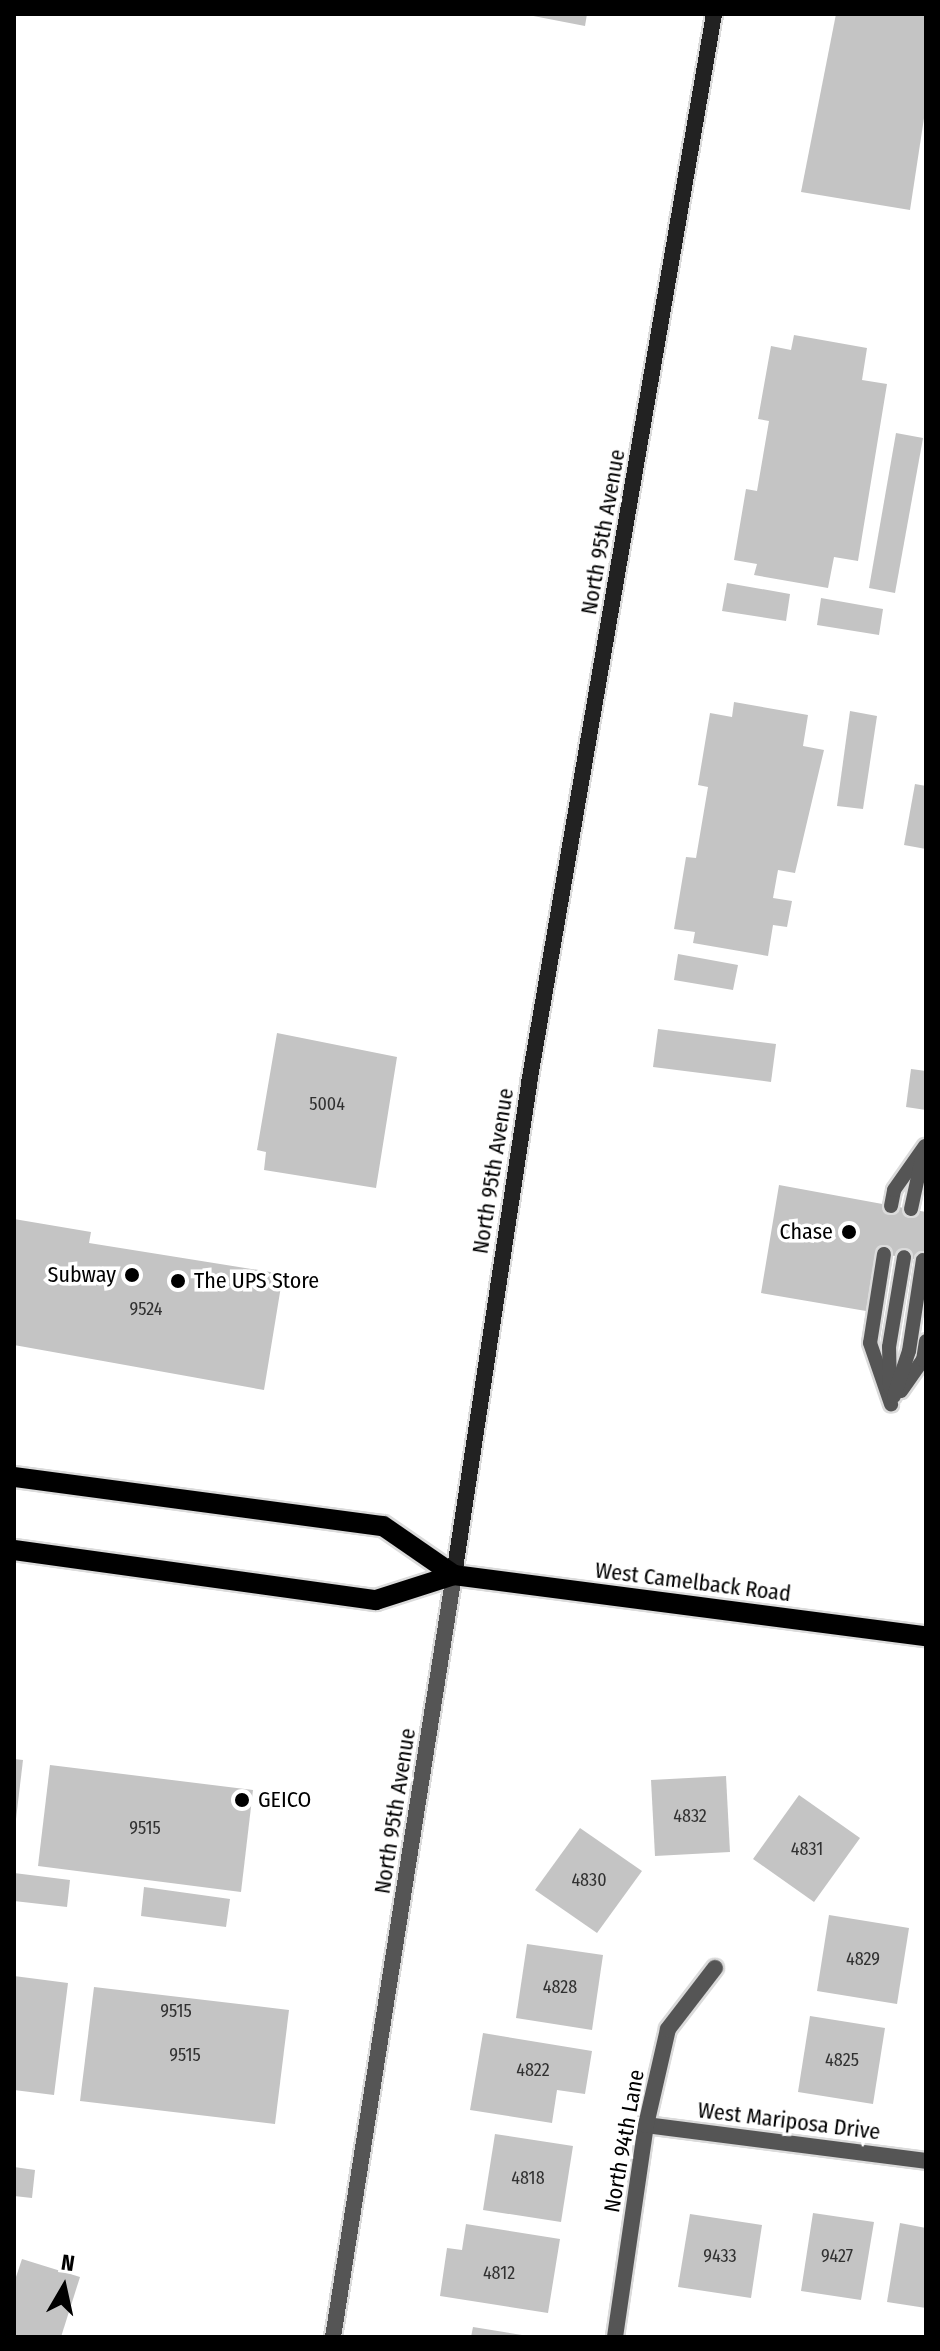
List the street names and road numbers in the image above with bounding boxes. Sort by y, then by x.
street label: North 95th Avenue [575,447,631,617]
street label: North 95th Avenue [467,1086,519,1256]
street label: West Camelback Road [594,1557,792,1607]
street label: North 95th Avenue [369,1726,421,1896]
street label: North 94th Lane [598,2068,650,2214]
street label: West Mariposa Drive [696,2097,882,2145]

